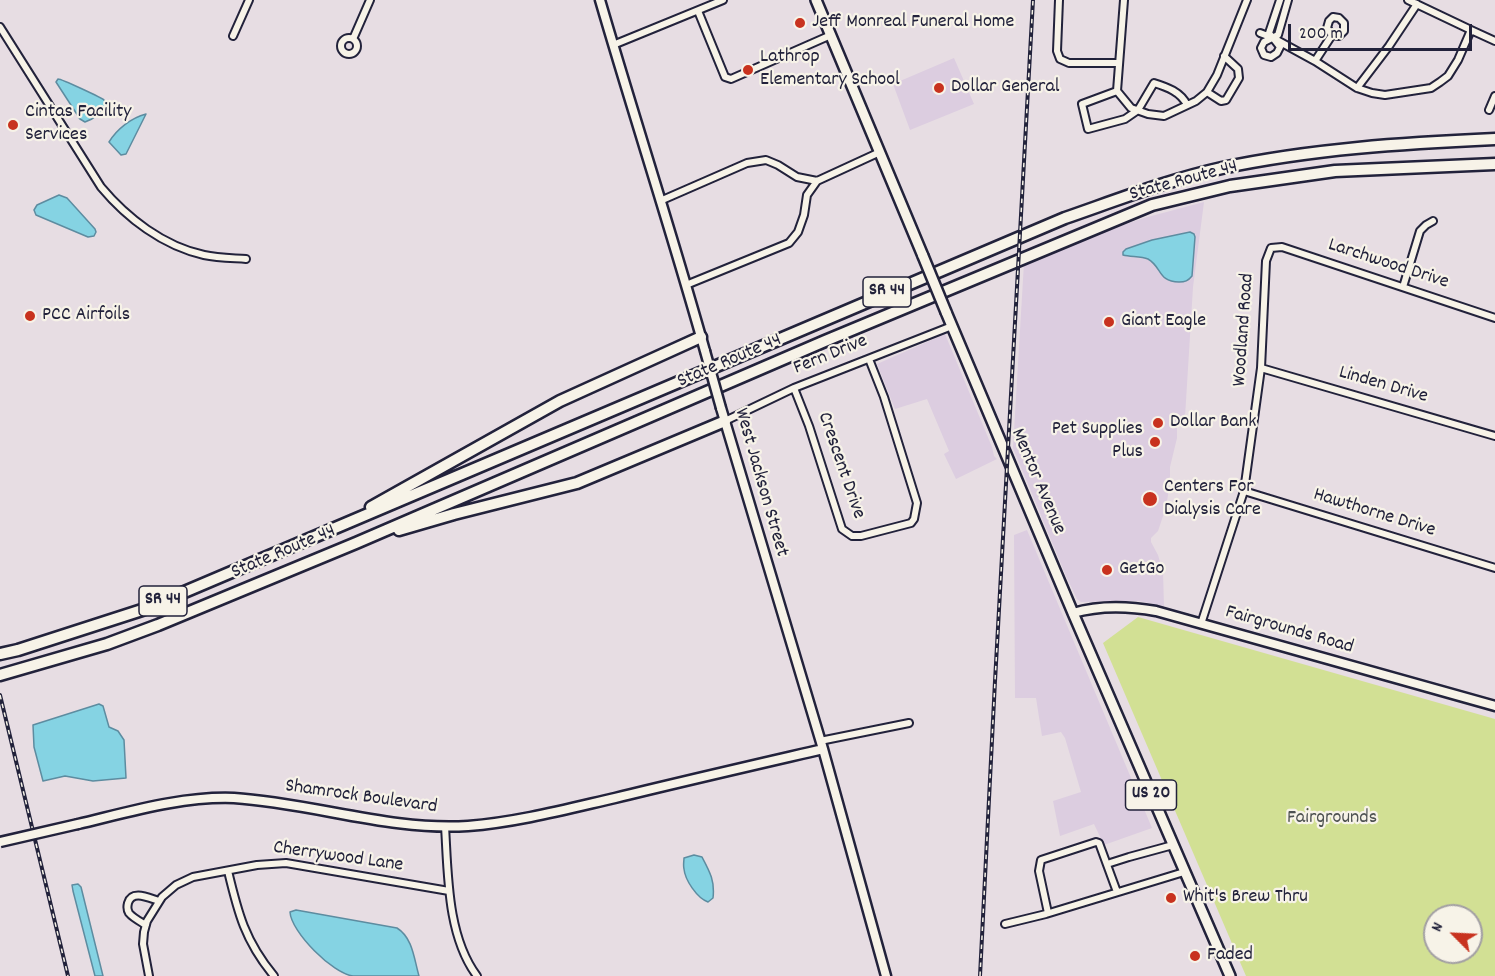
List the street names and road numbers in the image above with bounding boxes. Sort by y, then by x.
street label: State Route 44 [1127,156,1241,208]
street label: Larchwood Drive [1325,234,1451,296]
street label: Woodland Road [1229,273,1261,387]
road number: SR 44 [863,277,911,307]
street label: State Route 44 [674,329,786,395]
street label: Fern Drive [791,330,871,382]
street label: Linden Drive [1336,362,1430,410]
street label: West Jackson Street [727,406,793,560]
street label: Crescent Drive [811,410,869,522]
street label: Mentor Avenue [1004,425,1070,539]
street label: Hawthorne Drive [1310,484,1438,544]
street label: State Route 44 [228,520,340,586]
road number: SR 44 [139,586,187,616]
street label: Fairgrounds Road [1222,601,1356,661]
street label: Shamrock Boulevard [283,775,439,821]
road number: US 20 [1126,780,1176,810]
street label: Cherrywood Lane [271,837,405,879]

